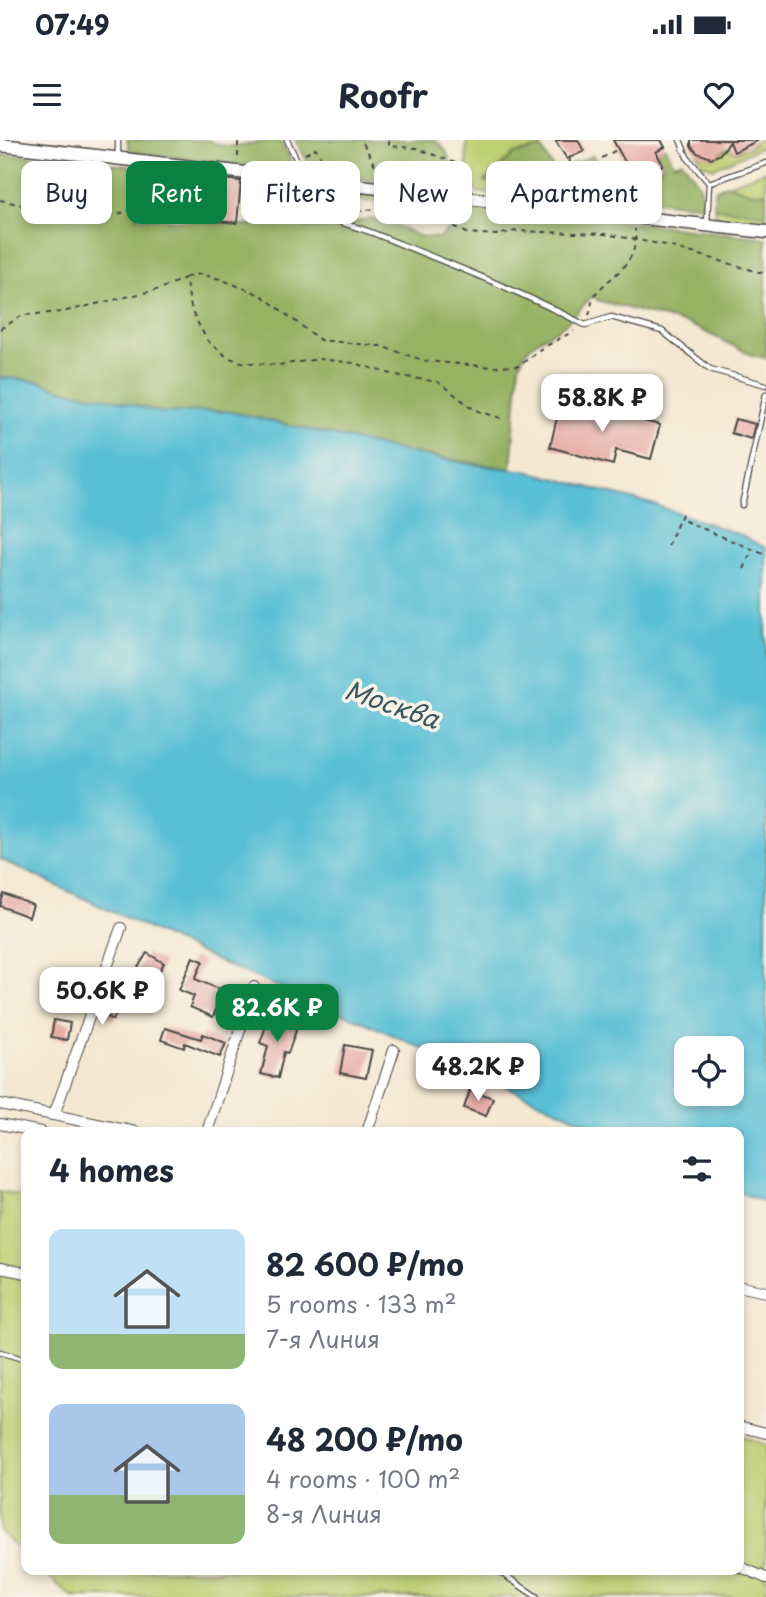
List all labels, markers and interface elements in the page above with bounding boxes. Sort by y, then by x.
text: 07:49 [35,5,109,44]
text: Roofr [338,71,428,119]
icon: menu [28,76,66,114]
icon: heart [700,76,738,114]
chip: Buy [21,161,112,224]
chip: Rent [126,161,227,224]
chip: Filters [241,161,360,224]
chip: New [374,161,472,224]
chip: Apartment [486,161,662,224]
pin: 58.8K ₽ [537,374,667,434]
text: 58.8K ₽ [557,379,647,414]
water label: Москва [340,669,446,738]
pin: 50.6K ₽ [37,968,167,1027]
text: 50.6K ₽ [55,972,149,1007]
pin: 82.6K ₽ [212,984,342,1044]
text: 82.6K ₽ [232,989,322,1024]
map controls [674,1036,744,1106]
button: locate [674,1036,744,1106]
pin: 48.2K ₽ [413,1044,543,1103]
text: 48.2K ₽ [432,1048,524,1083]
text: 4 homes [49,1147,174,1192]
icon: filters [678,1150,716,1188]
text: 82 600 ₽/mo [266,1241,464,1286]
icon: home [105,1257,189,1341]
text: 5 rooms · 133 m² [266,1286,457,1321]
text: 7-я Линия [266,1321,380,1356]
text: 48 200 ₽/mo [266,1416,463,1461]
icon: home [105,1432,189,1516]
text: 4 rooms · 100 m² [266,1461,460,1496]
text: 8-я Линия [266,1496,382,1531]

